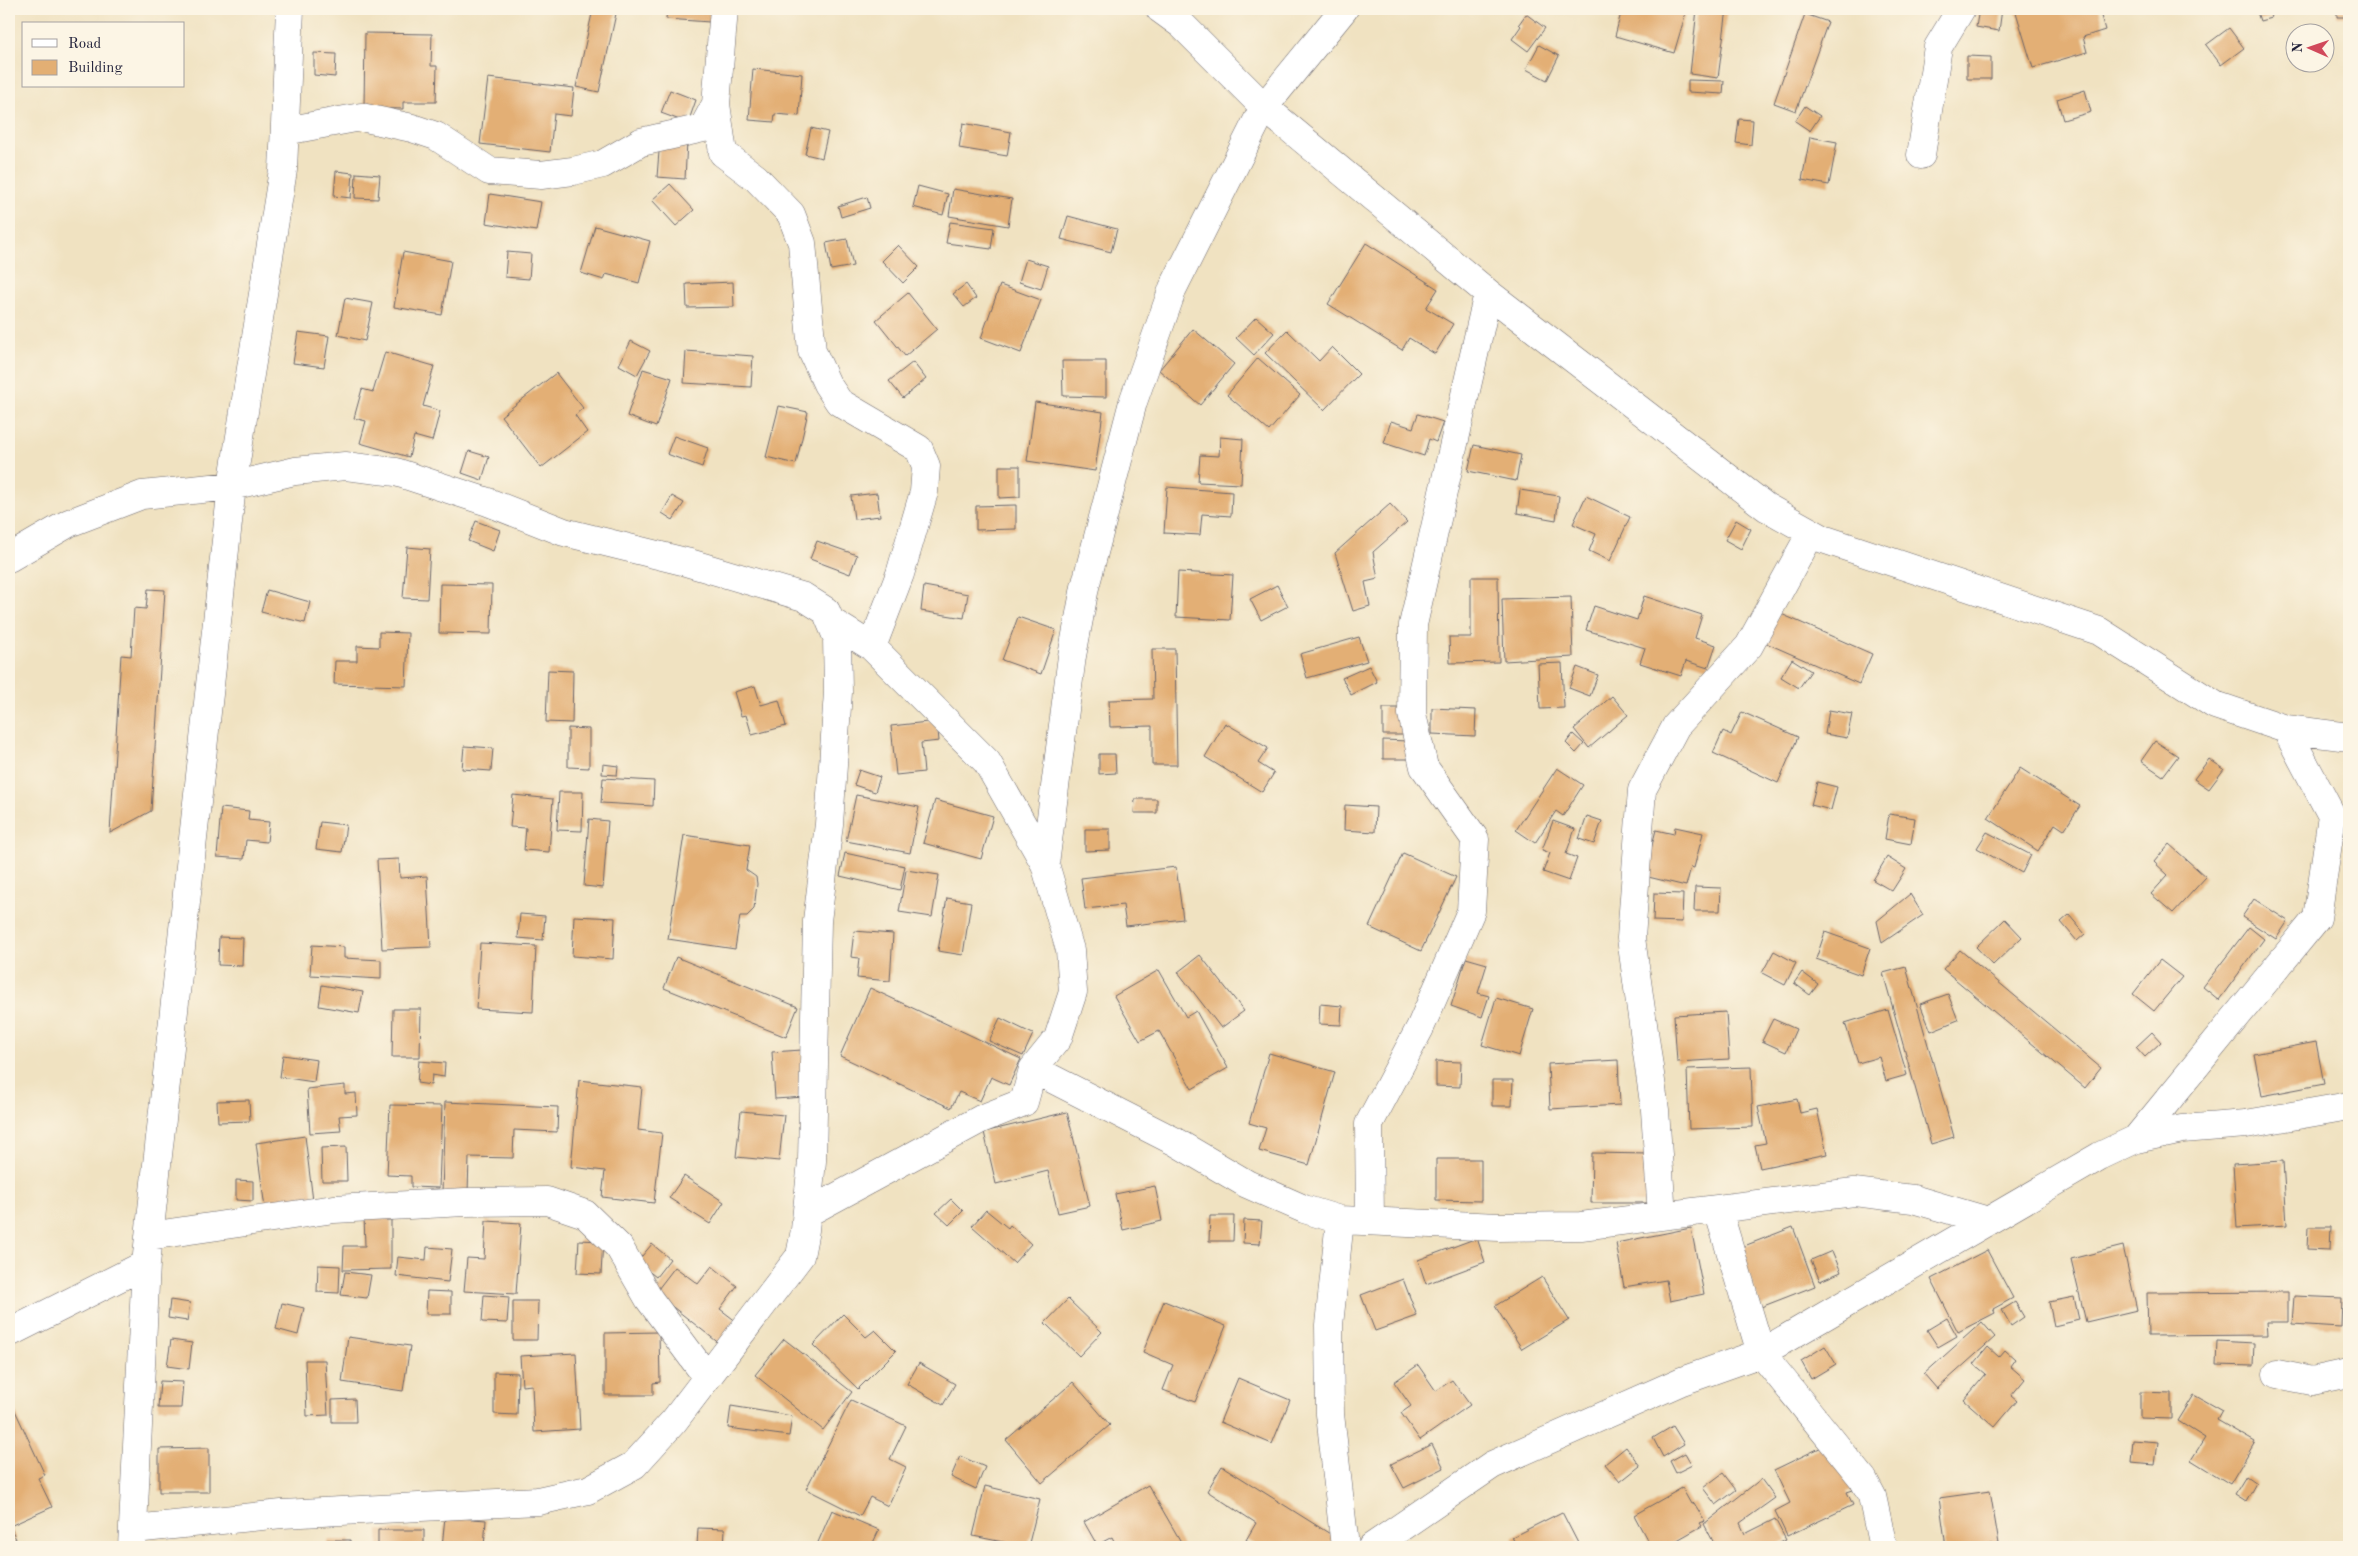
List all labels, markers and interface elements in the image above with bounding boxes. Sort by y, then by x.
legend [22,22,185,88]
north arrow [2286,22,2336,72]
text: Road [68,37,102,52]
text: N [2291,42,2305,53]
text: Building [68,61,123,76]

